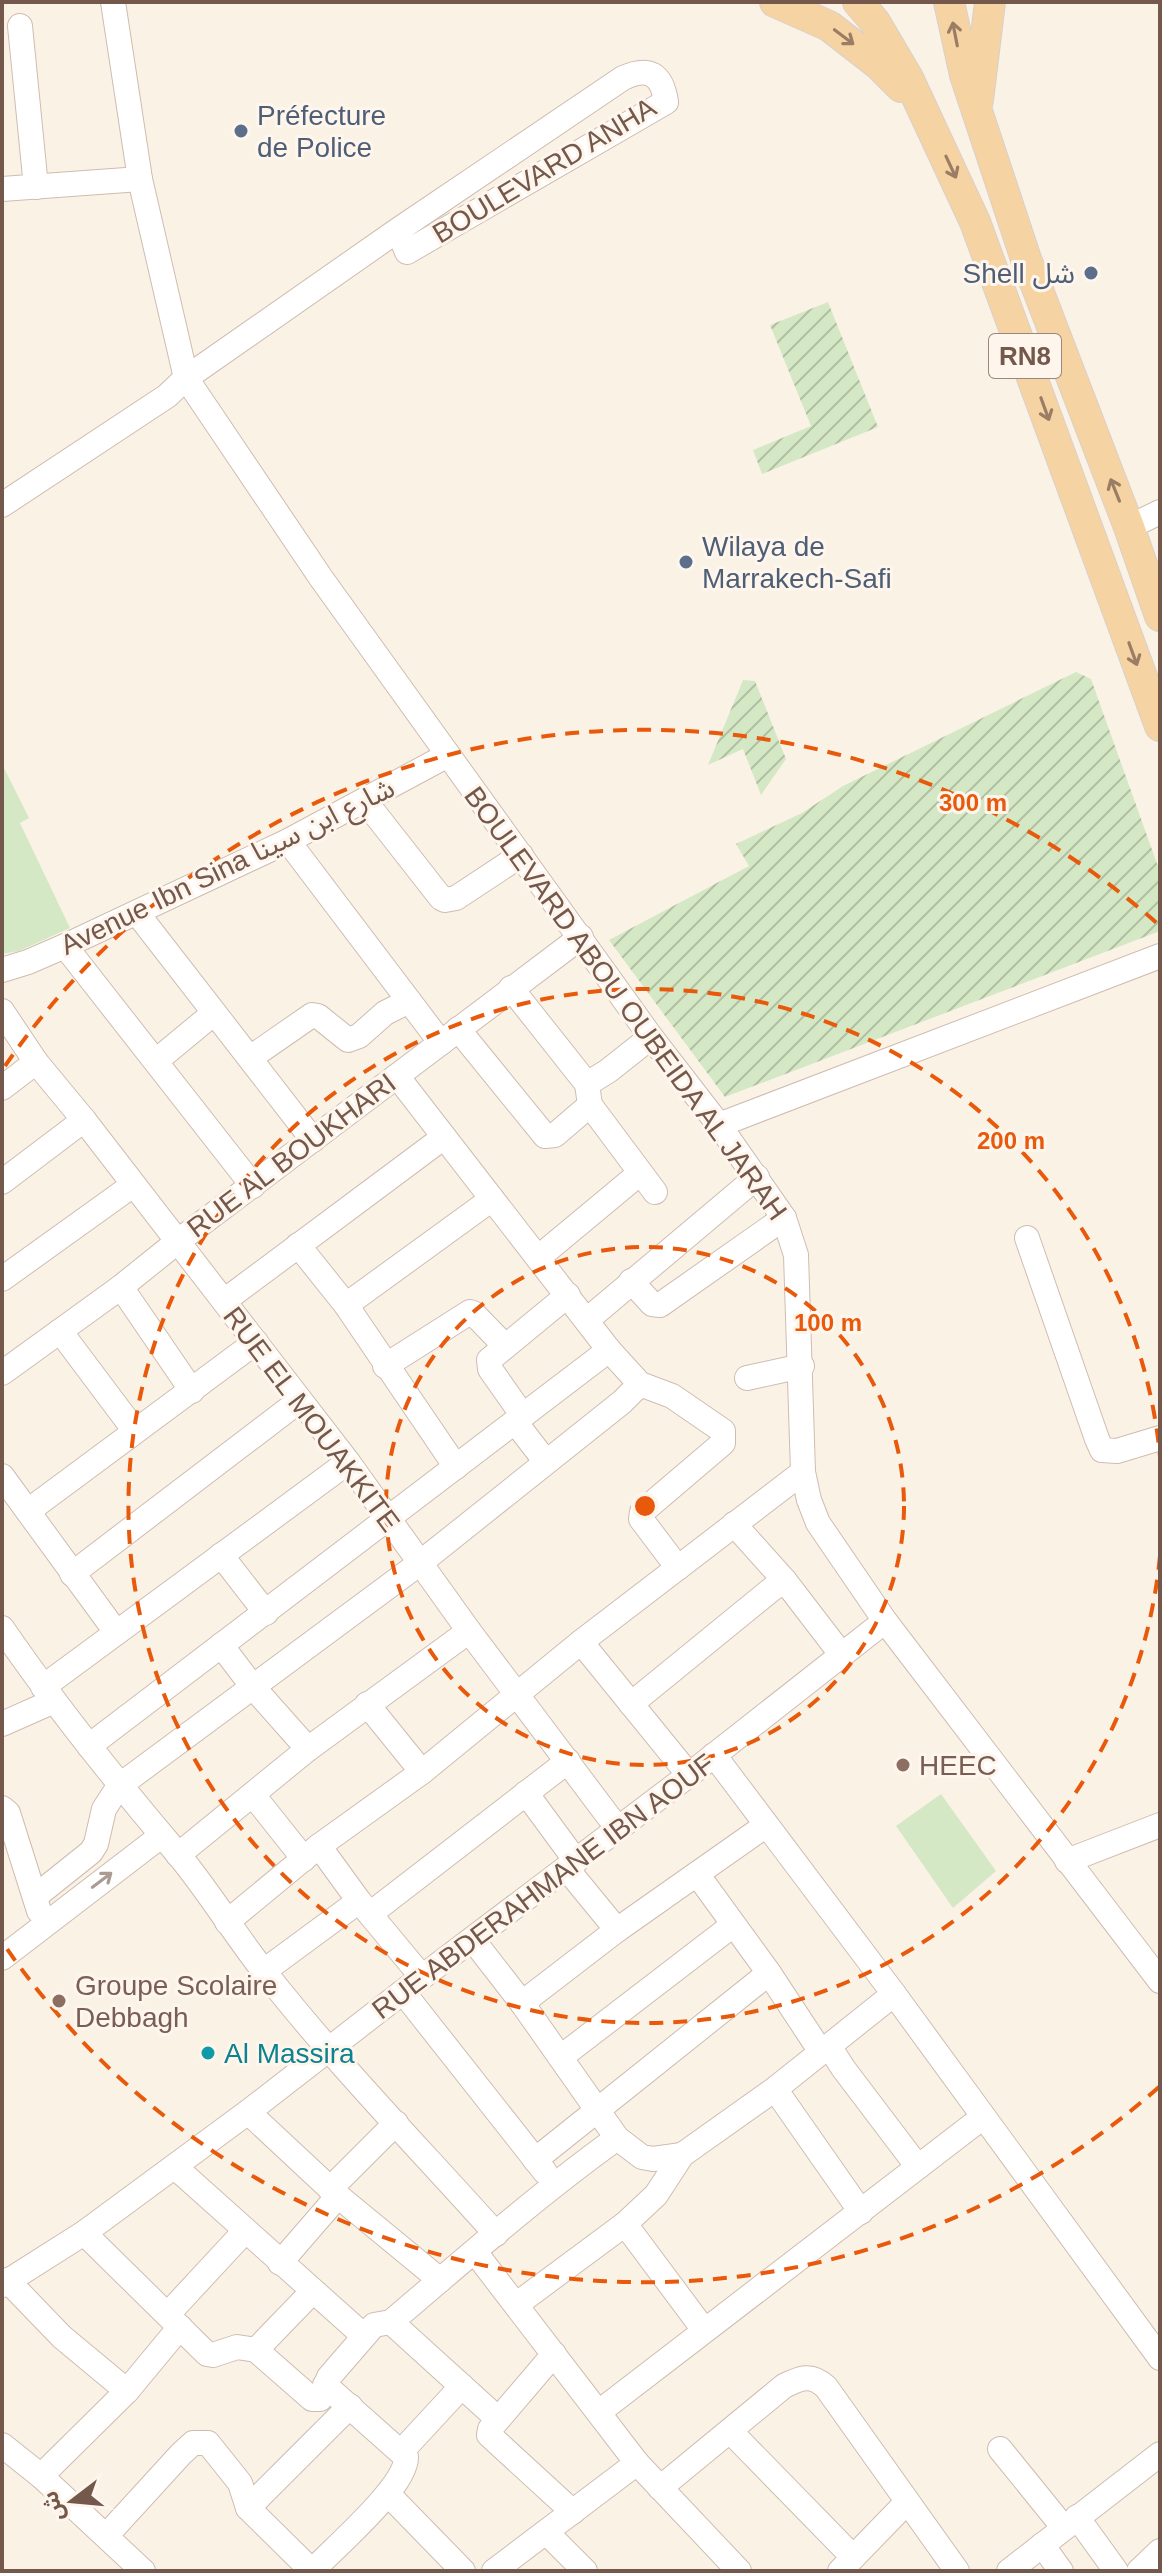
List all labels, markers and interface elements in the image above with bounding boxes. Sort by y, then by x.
one-way arrow [947,22,962,47]
one-way arrow [833,29,854,46]
street label: BOULEVARD ANHA [427,91,662,249]
place label: Préfecture de Police [257,100,386,163]
marker: Préfecture de Police [232,122,250,140]
one-way arrow [944,155,959,179]
place label: Shell شل [963,258,1075,290]
marker: Shell شل [1082,264,1100,282]
road number: RN8 [989,334,1061,378]
one-way arrow [1039,397,1053,421]
one-way arrow [1106,478,1121,503]
place label: Wilaya de Marrakech-Safi [702,531,892,594]
marker: Wilaya de Marrakech-Safi [677,553,695,571]
one-way arrow [1127,641,1142,666]
street label: Avenue Ibn Sina شارع ابن سينا [55,772,401,965]
street label: BOULEVARD ABOU OUBEIDA AL JARAH [458,781,793,1226]
text: 300 m [939,789,1007,816]
street label: RUE AL BOUKHARI [181,1067,401,1244]
text: 200 m [977,1127,1045,1154]
street label: RUE EL MOUAKKITE [217,1301,406,1538]
text: 100 m [794,1309,862,1336]
centre of rings [631,1492,659,1520]
street label: RUE ABDERAHMANE IBN AOUF [366,1748,720,2025]
place label: HEEC [919,1750,997,1781]
marker: HEEC [894,1756,912,1774]
one-way arrow [91,1872,112,1889]
place label: Groupe Scolaire Debbagh [75,1970,277,2033]
marker: Groupe Scolaire Debbagh [50,1992,68,2010]
place label: Al Massira [224,2038,355,2069]
marker: Al Massira [199,2044,217,2062]
north arrow [32,2461,112,2541]
text: ش [37,2488,69,2524]

